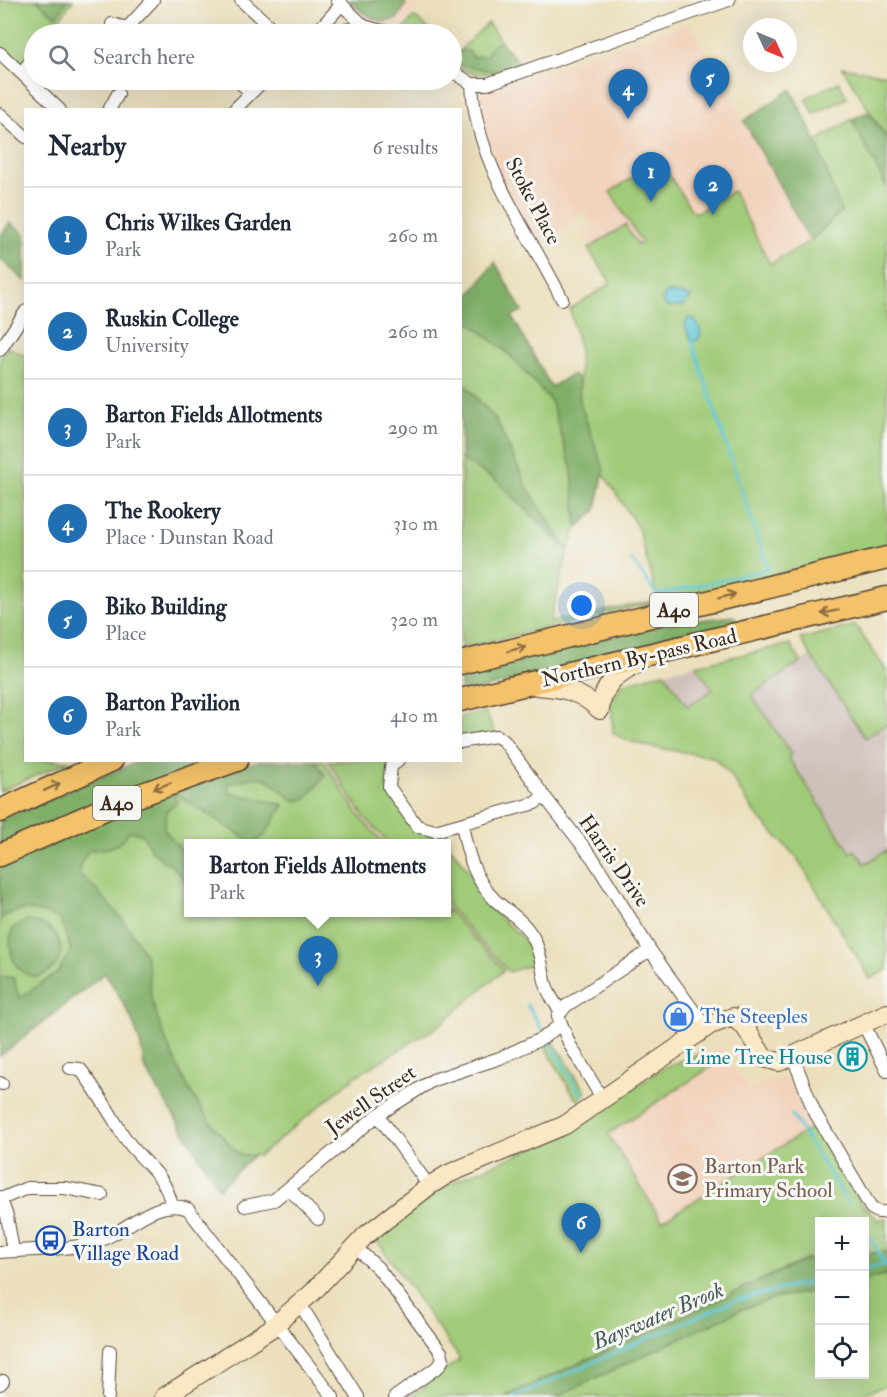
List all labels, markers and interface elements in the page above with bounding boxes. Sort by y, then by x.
north arrow [743,18,797,72]
search box [24,24,462,90]
icon: search [45,41,78,74]
text: Search here [93,43,195,71]
pin: 5 [690,58,730,108]
pin: 4 [608,70,648,119]
text: Nearby [48,131,126,163]
text: 6 results [372,135,438,160]
pin: 1 [632,152,670,202]
street label: Stoke Place [499,153,567,249]
pin: 2 [694,166,732,215]
text: Chris Wilkes Garden [105,209,291,237]
text: 1 [64,223,71,248]
text: 260 m [388,223,438,248]
text: Park [105,237,141,262]
text: Ruskin College [105,305,239,333]
text: 2 [62,319,73,344]
text: 260 m [388,319,438,344]
text: University [105,333,188,358]
text: Barton Fields Allotments [105,401,322,429]
text: 3 [64,415,71,440]
text: 290 m [388,415,438,440]
text: Park [105,429,141,454]
text: The Rookery [105,497,221,525]
text: 4 [62,511,73,536]
text: 310 m [393,511,438,536]
text: Place · Dunstan Road [105,525,274,550]
one-way arrow [717,590,736,601]
your location [567,591,596,620]
text: Biko Building [105,593,227,621]
road number: A40 [650,593,698,627]
one-way arrow [821,606,840,618]
text: 5 [63,607,72,632]
text: 320 m [390,607,438,632]
text: Place [105,621,146,646]
street label: Northern By-pass Road [539,622,740,694]
one-way arrow [508,643,527,655]
text: Barton Pavilion [105,689,240,717]
text: 6 [62,703,73,728]
text: 410 m [390,703,438,728]
text: Park [105,717,141,742]
one-way arrow [42,781,60,793]
one-way arrow [153,781,172,792]
road number: A40 [93,786,141,820]
street label: Harris Drive [572,810,656,913]
popup [184,839,451,917]
text: Barton Fields Allotments [209,852,426,880]
text: Park [209,880,245,905]
pin: 3 [298,936,338,986]
shop icon: The Steeples [663,1000,695,1032]
place label: The Steeples [700,1003,808,1030]
building icon: Lime Tree House [837,1041,869,1073]
place label: Lime Tree House [685,1044,832,1071]
street label: Jewell Street [320,1059,422,1142]
place label: Barton Park Primary School [704,1153,833,1204]
school or university icon: Barton Park Primary School [667,1162,699,1194]
pin: 6 [562,1204,600,1253]
place label: Barton Village Road [72,1216,180,1267]
map controls [815,1217,869,1379]
button: + [815,1217,869,1271]
bus stop icon: Barton Village Road [35,1225,67,1257]
button: − [815,1271,869,1325]
water label: Bayswater Brook [587,1276,728,1357]
button: locate [815,1325,869,1379]

